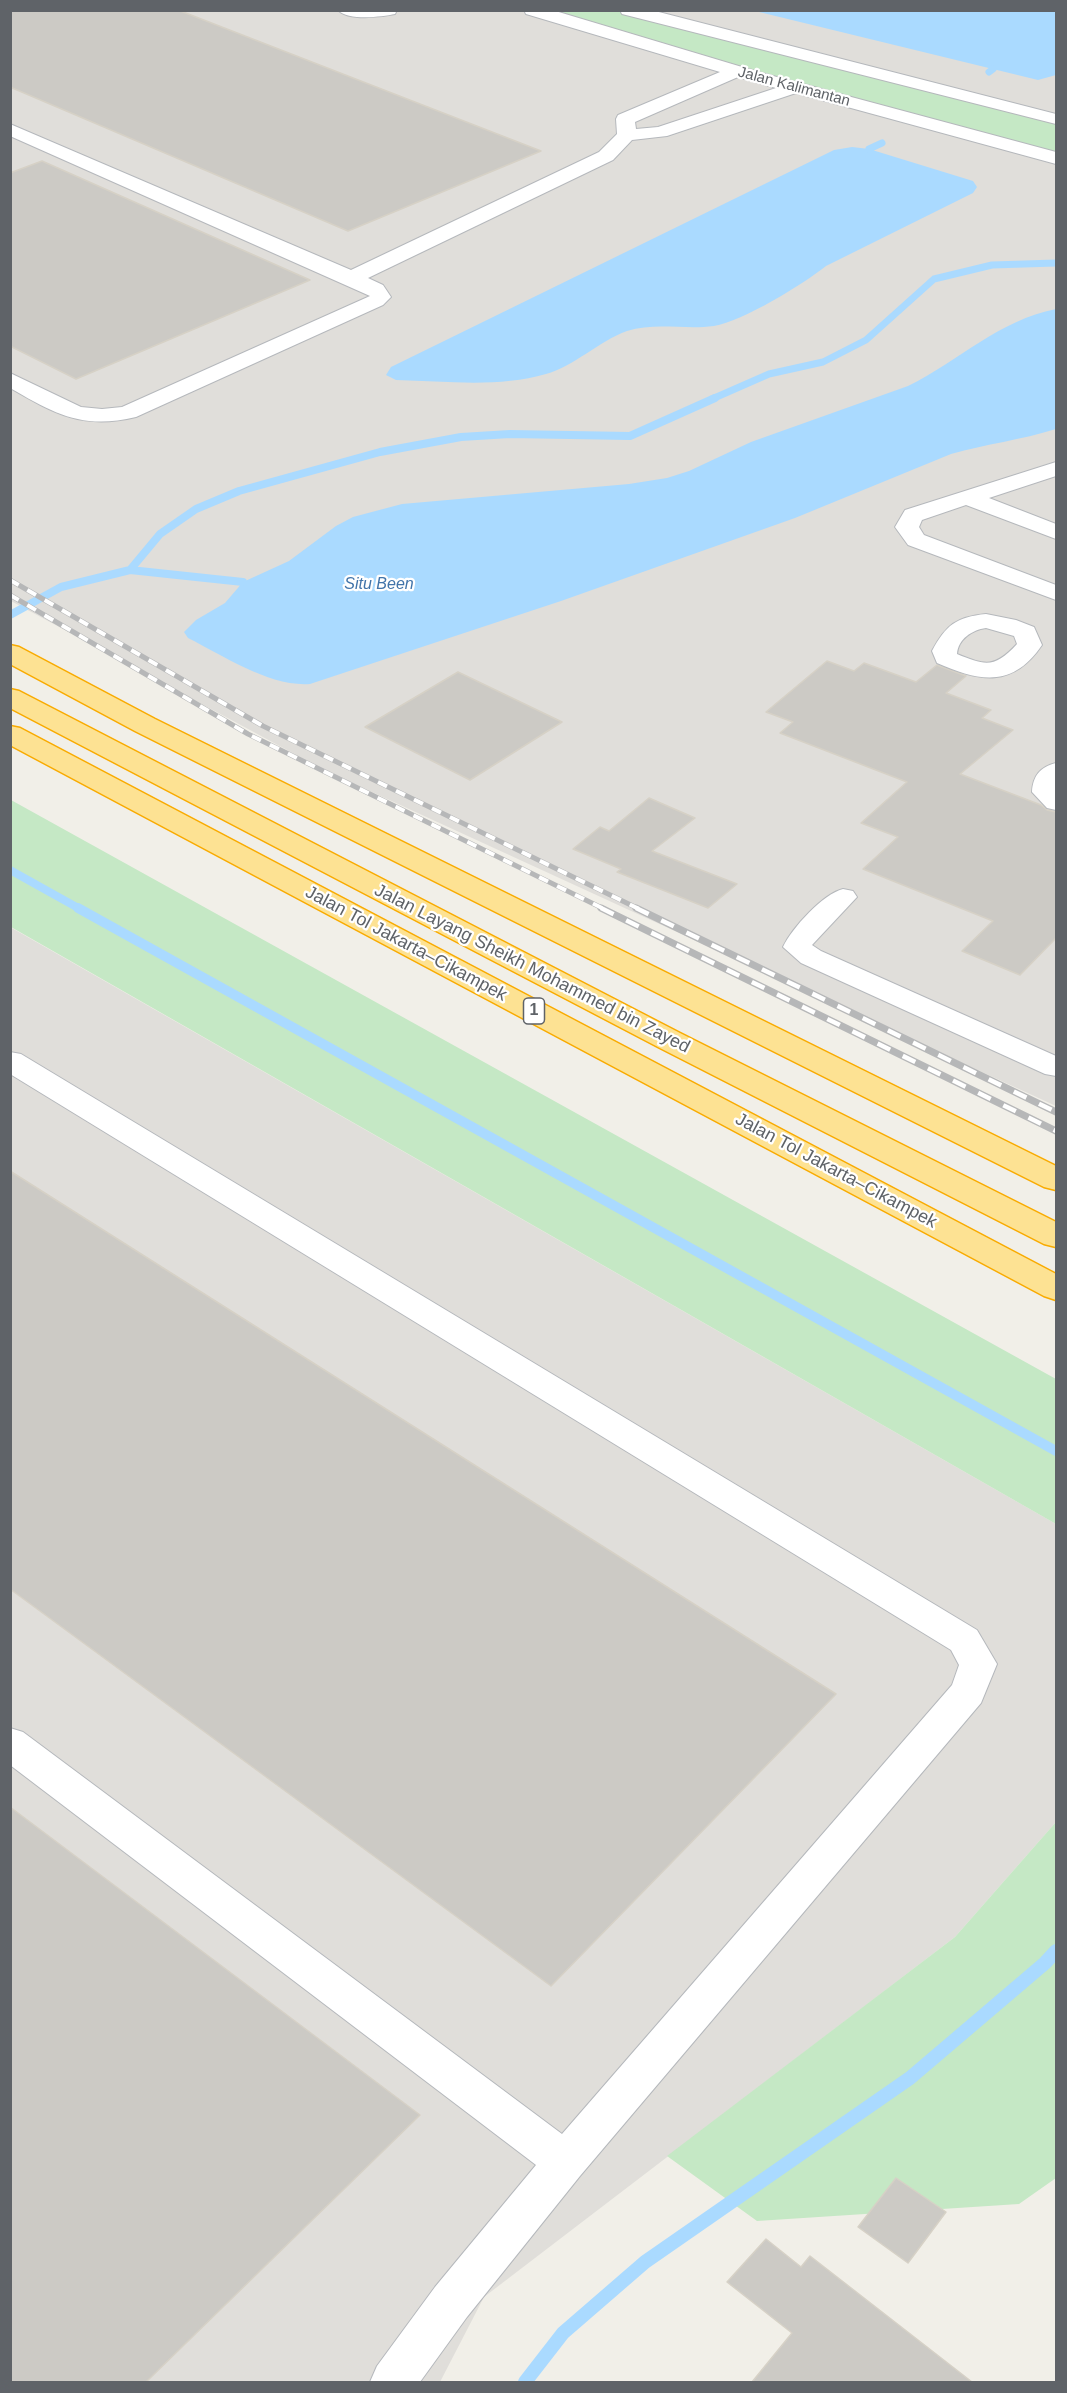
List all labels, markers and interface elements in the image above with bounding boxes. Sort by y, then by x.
street label: Jalan Kalimantan [736,63,852,111]
water label: Situ Been [344,575,414,595]
street label: Jalan Layang Sheikh Mohammed bin Zayed [371,880,693,1058]
street label: Jalan Tol Jakarta–Cikampek [302,882,510,1006]
road number: 1 [524,998,544,1024]
street label: Jalan Tol Jakarta–Cikampek [732,1109,940,1233]

